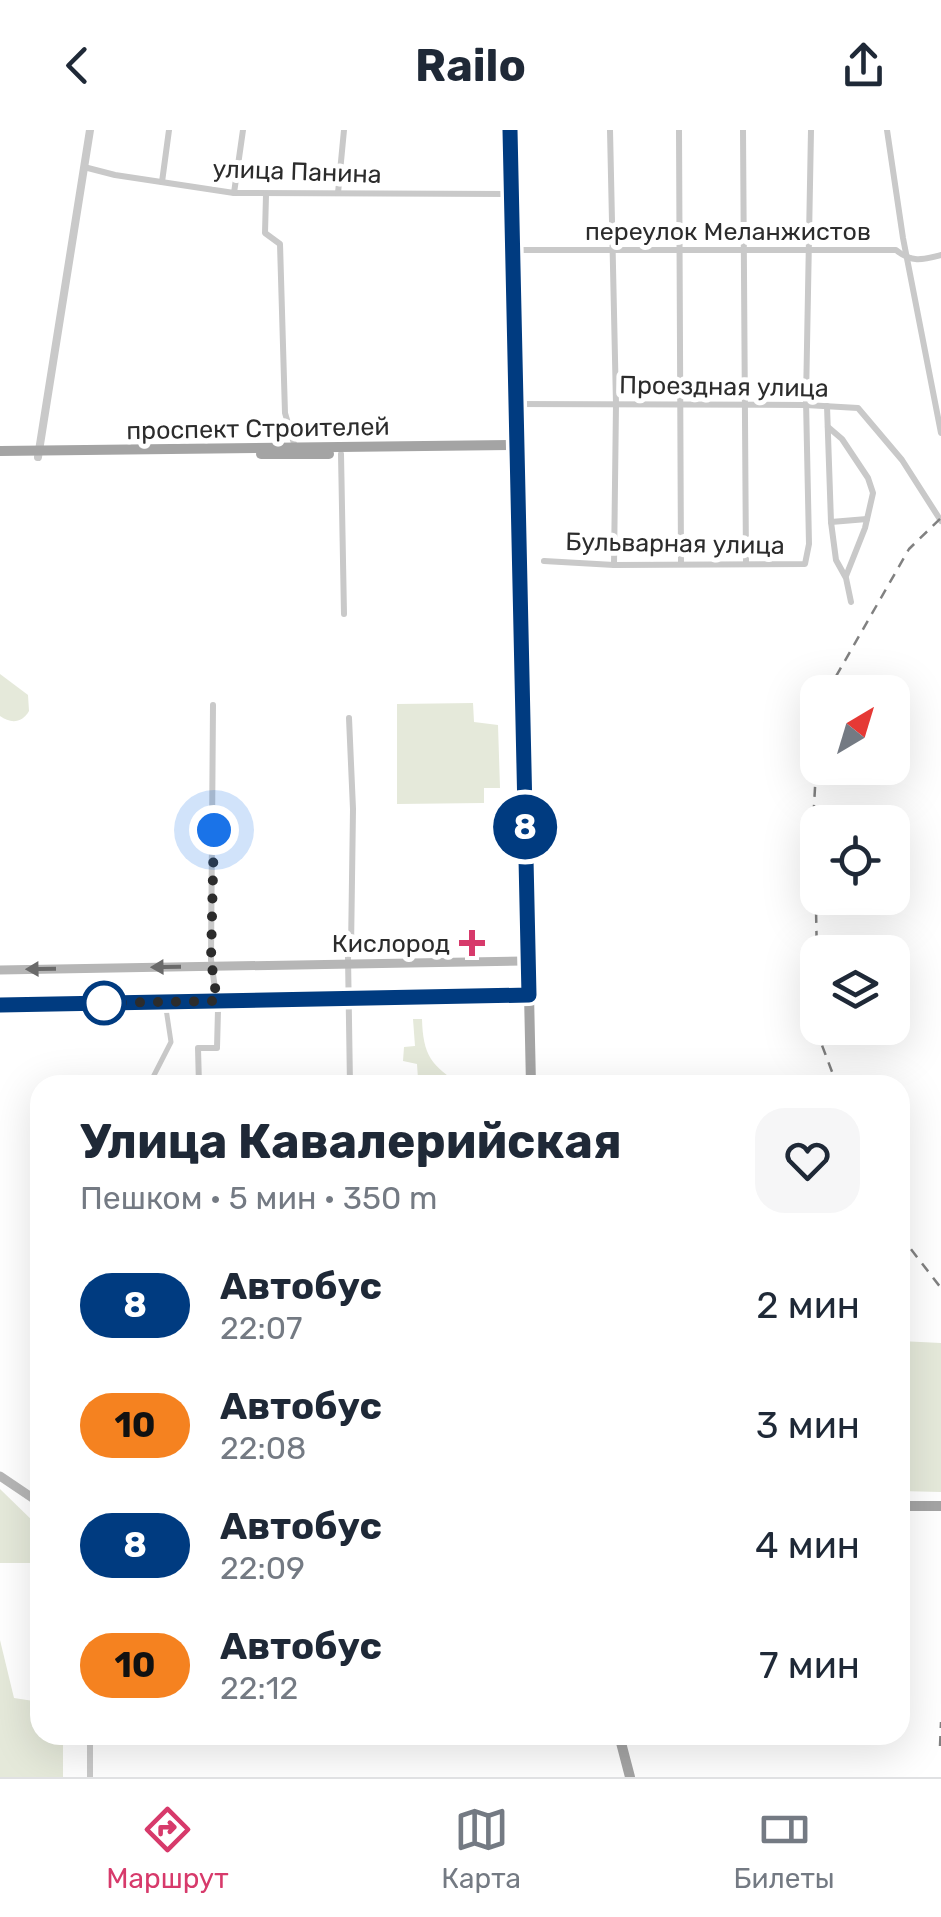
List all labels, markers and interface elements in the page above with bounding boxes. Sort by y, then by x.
icon: back [50,38,105,93]
icon: share [836,38,891,93]
text: Railo [415,39,526,92]
street label: улица Панина [212,154,382,189]
street label: переулок Меланжистов [585,217,871,246]
street label: Проездная улица [619,370,829,403]
street label: проспект Строителей [126,412,390,445]
street label: Бульварная улица [565,527,785,560]
north arrow [800,675,910,785]
map controls [800,675,910,1045]
line badge: 8 [492,794,558,860]
your location [189,805,239,855]
button: locate [800,805,910,915]
text: 8 [513,806,537,848]
place label: Кислород [332,929,450,958]
marker: Кислород [459,930,485,956]
button: layers [800,935,910,1045]
one-way arrow [149,959,181,975]
one-way arrow [24,961,56,977]
unlabelled marker [83,982,125,1024]
button: heart [755,1108,860,1213]
text: Улица Кавалерийская [80,1113,622,1170]
text: Пешком · 5 мин · 350 m [80,1179,438,1217]
text: Автобус [220,1263,382,1309]
text: 2 мин [756,1282,860,1328]
text: 8 [123,1284,147,1326]
text: 22:07 [220,1309,303,1347]
text: Автобус [220,1383,382,1429]
text: 3 мин [756,1402,860,1448]
text: 10 [114,1404,156,1446]
text: 22:08 [220,1429,306,1467]
text: Автобус [220,1503,382,1549]
text: 4 мин [755,1522,860,1568]
text: 8 [123,1524,147,1566]
text: 22:09 [220,1549,305,1587]
text: Автобус [220,1623,382,1669]
text: 7 мин [759,1642,860,1688]
text: 10 [114,1644,156,1686]
text: 22:12 [220,1669,298,1707]
tab: Маршрут [106,1802,229,1895]
tab: Карта [441,1802,521,1895]
tab: Билеты [734,1802,835,1895]

